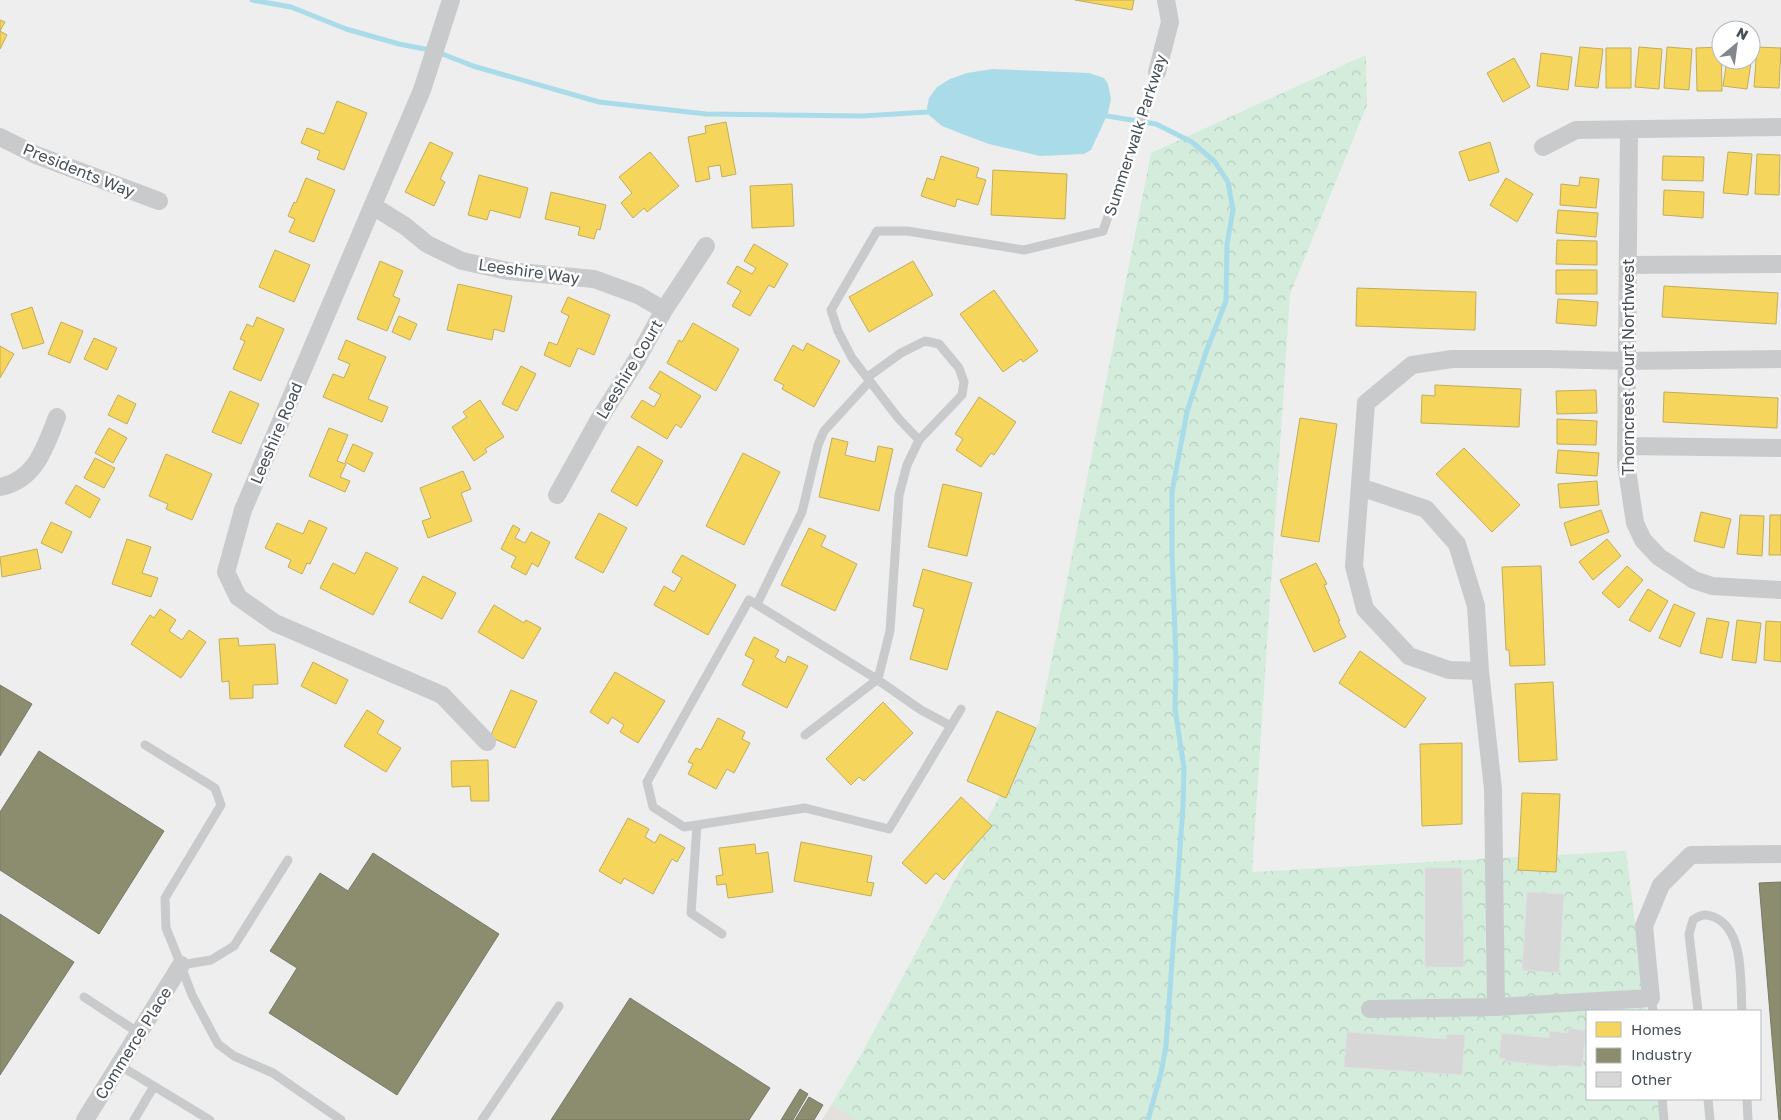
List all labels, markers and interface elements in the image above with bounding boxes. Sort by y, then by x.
north arrow [1711,20,1761,70]
text: N [1734,23,1751,43]
street label: Summerwalk Parkway [1099,51,1171,218]
street label: Presidents Way [20,138,138,202]
street label: Leeshire Way [477,254,581,288]
street label: Thorncrest Court Northwest [1618,259,1638,475]
street label: Leeshire Court [591,316,667,422]
street label: Leeshire Road [246,379,306,487]
street label: Commerce Place [90,983,176,1103]
legend [1586,1010,1761,1100]
text: Homes [1631,1020,1681,1038]
text: Industry [1631,1045,1692,1063]
text: Other [1631,1070,1672,1088]

